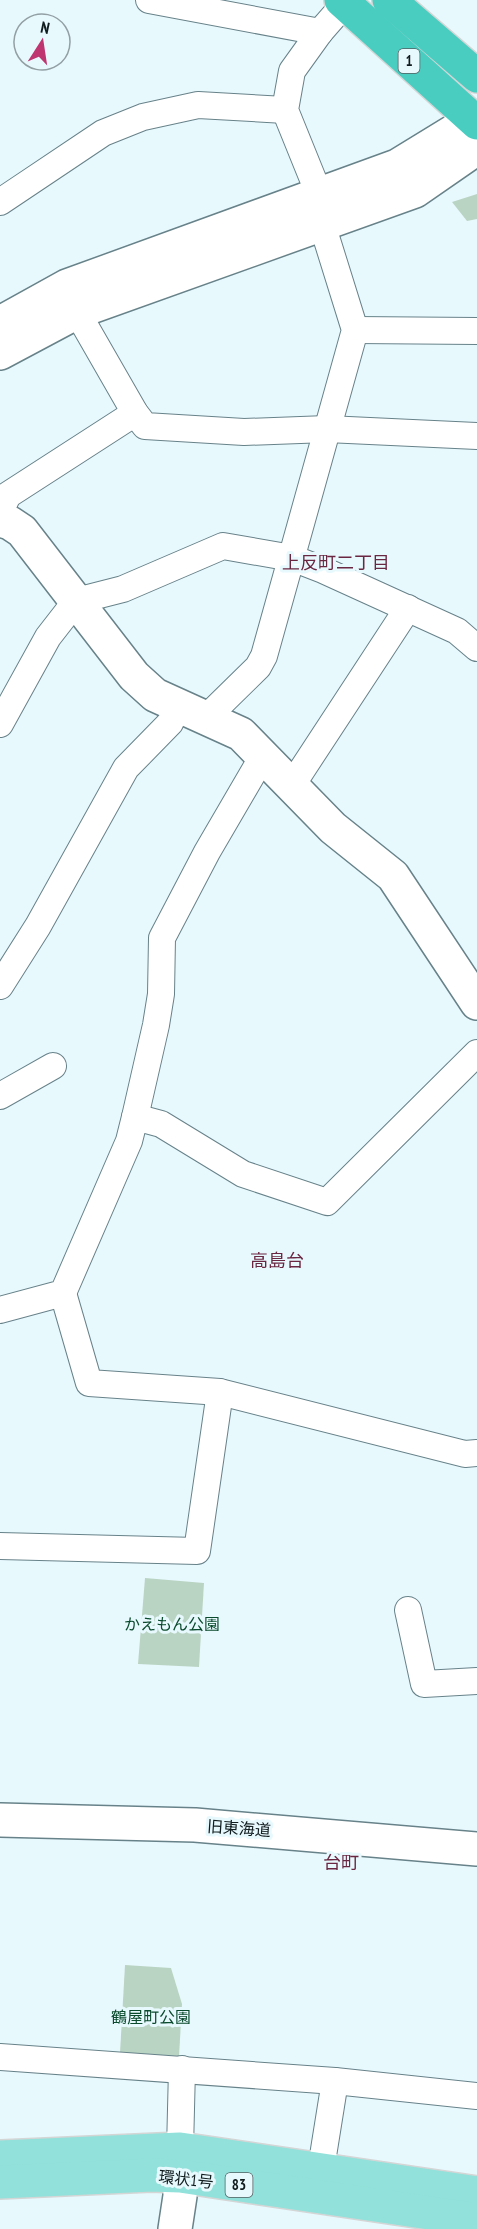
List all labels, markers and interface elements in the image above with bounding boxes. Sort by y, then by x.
north arrow [12,12,72,72]
text: N [39,17,51,38]
road number: 1 [398,49,420,73]
district label: 上反町二丁目 [282,551,390,574]
district label: 高島台 [250,1249,304,1272]
park label: かえもん公園 [124,1614,220,1634]
street label: 旧東海道 [206,1816,272,1840]
district label: 台町 [323,1851,359,1874]
park label: 鶴屋町公園 [111,2007,191,2027]
street label: 環状1号 [158,2166,214,2192]
road number: 83 [226,2173,252,2197]

